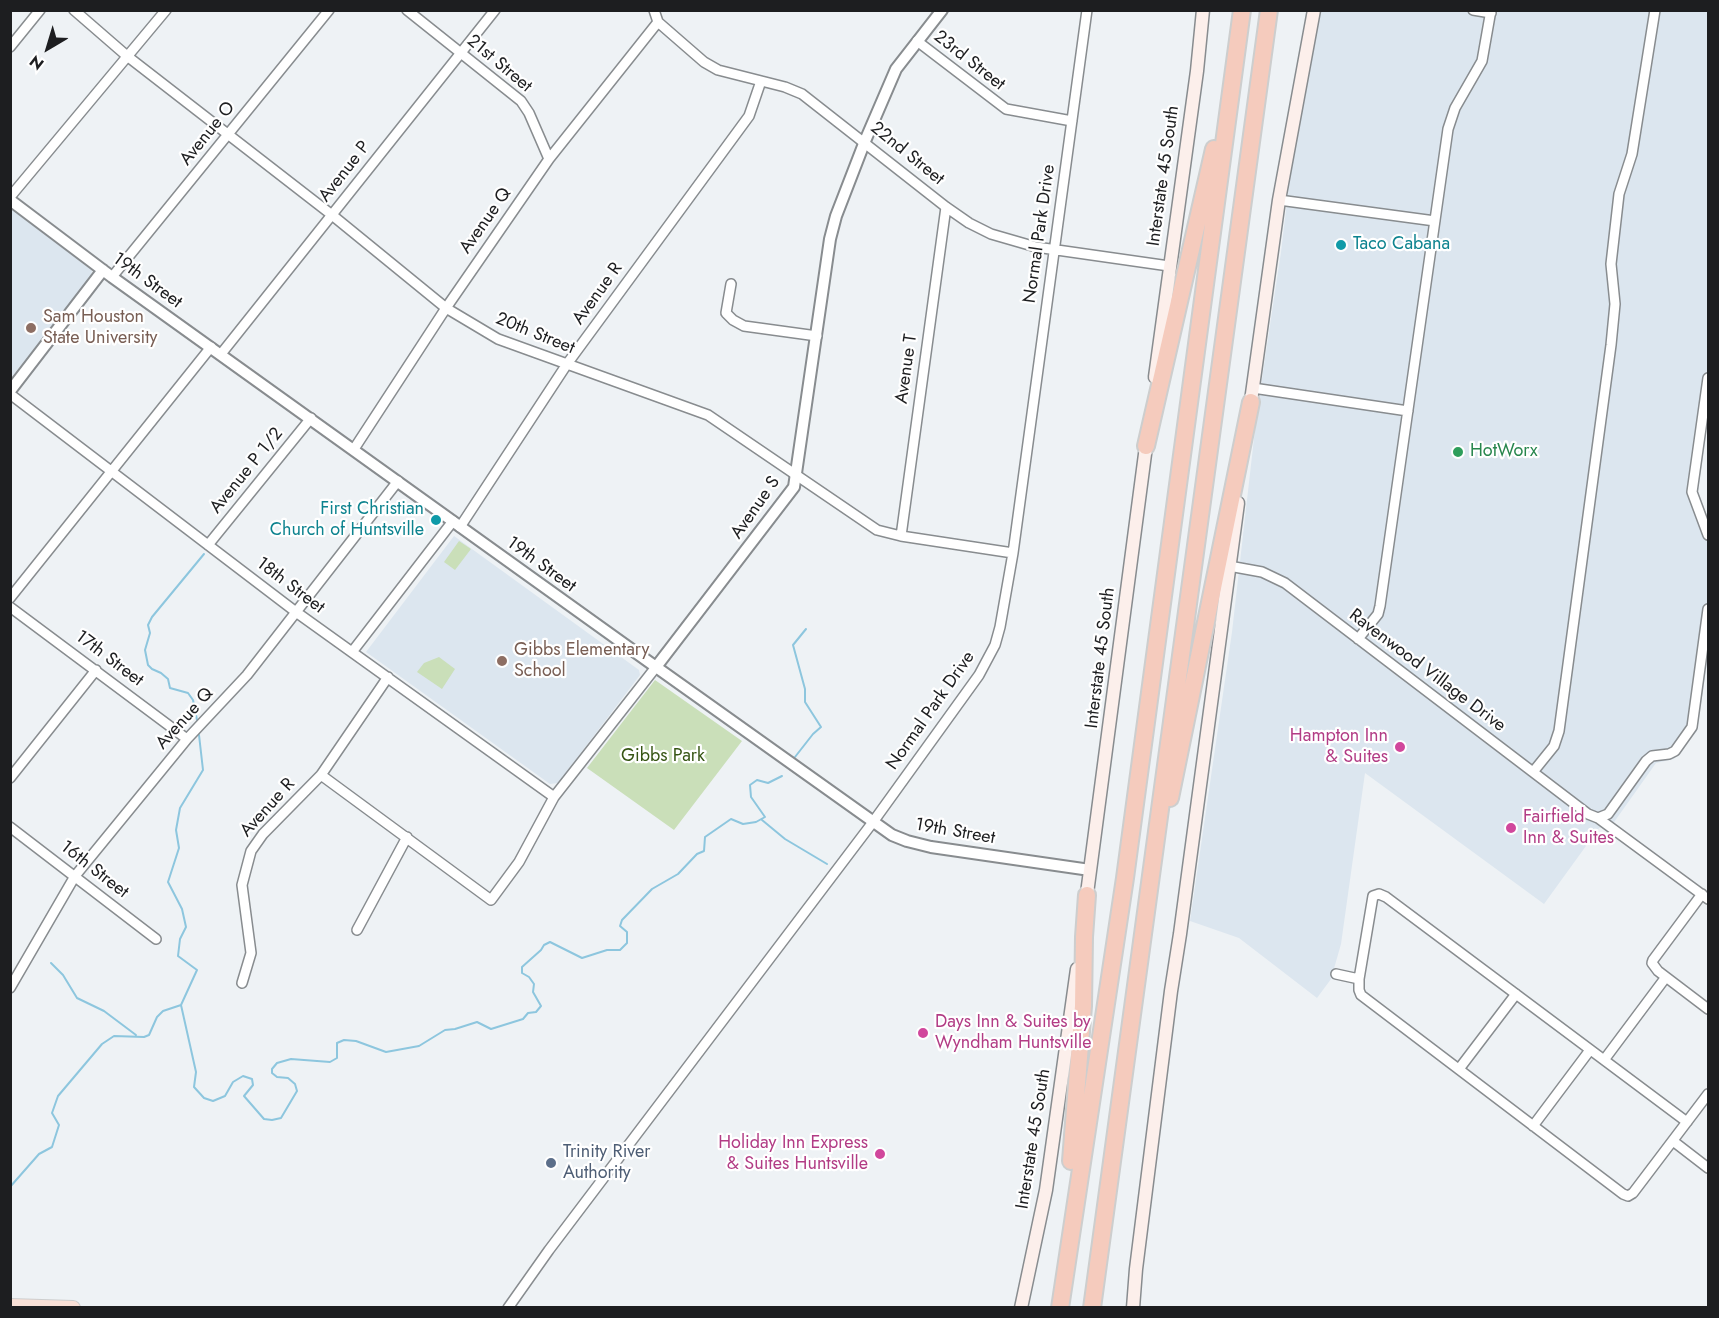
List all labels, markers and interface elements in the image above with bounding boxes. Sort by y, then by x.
north arrow [18,18,78,78]
street label: 23rd Street [929,26,1009,96]
street label: 21st Street [462,31,536,97]
text: N [25,50,49,76]
street label: Avenue O [176,98,240,170]
street label: Interstate 45 South [1143,104,1185,248]
street label: 22nd Street [866,118,948,190]
street label: Avenue P [315,137,375,207]
street label: Normal Park Drive [1020,163,1060,305]
street label: Avenue Q [455,184,517,258]
place label: Taco Cabana [1353,234,1450,256]
marker: Taco Cabana [1334,238,1348,252]
street label: 19th Street [108,249,186,313]
street label: Avenue R [568,259,628,329]
place label: Sam Houston State University [43,307,157,350]
street label: 20th Street [492,308,578,360]
marker: Sam Houston State University [24,321,38,335]
street label: Avenue T [891,333,923,405]
street label: Avenue P 1/2 [206,424,288,518]
place label: HotWorx [1470,441,1537,463]
marker: HotWorx [1451,445,1465,459]
street label: Avenue S [727,473,785,543]
place label: First Christian Church of Huntsville [270,499,424,542]
marker: First Christian Church of Huntsville [429,513,443,527]
street label: 19th Street [502,533,580,597]
street label: 18th Street [252,553,328,619]
street label: Interstate 45 South [1082,586,1120,730]
street label: Ravenwood Village Drive [1344,605,1510,737]
street label: 17th Street [71,626,147,692]
place label: Gibbs Elementary School [514,640,649,682]
street label: Normal Park Drive [882,648,980,774]
marker: Gibbs Elementary School [495,654,509,668]
street label: Avenue Q [152,684,218,754]
place label: Hampton Inn & Suites [1290,726,1388,768]
marker: Hampton Inn & Suites [1393,740,1407,754]
park label: Gibbs Park [621,746,705,768]
street label: Avenue R [236,774,300,842]
place label: Fairfield Inn & Suites [1523,807,1614,850]
street label: 19th Street [913,814,997,850]
marker: Fairfield Inn & Suites [1504,821,1518,835]
street label: 16th Street [56,837,132,903]
place label: Days Inn & Suites by Wyndham Huntsville [935,1012,1091,1054]
marker: Days Inn & Suites by Wyndham Huntsville [916,1026,930,1040]
street label: Interstate 45 South [1012,1067,1056,1211]
place label: Holiday Inn Express & Suites Huntsville [718,1133,868,1176]
place label: Trinity River Authority [563,1142,650,1184]
marker: Holiday Inn Express & Suites Huntsville [873,1147,887,1161]
marker: Trinity River Authority [544,1156,558,1170]

